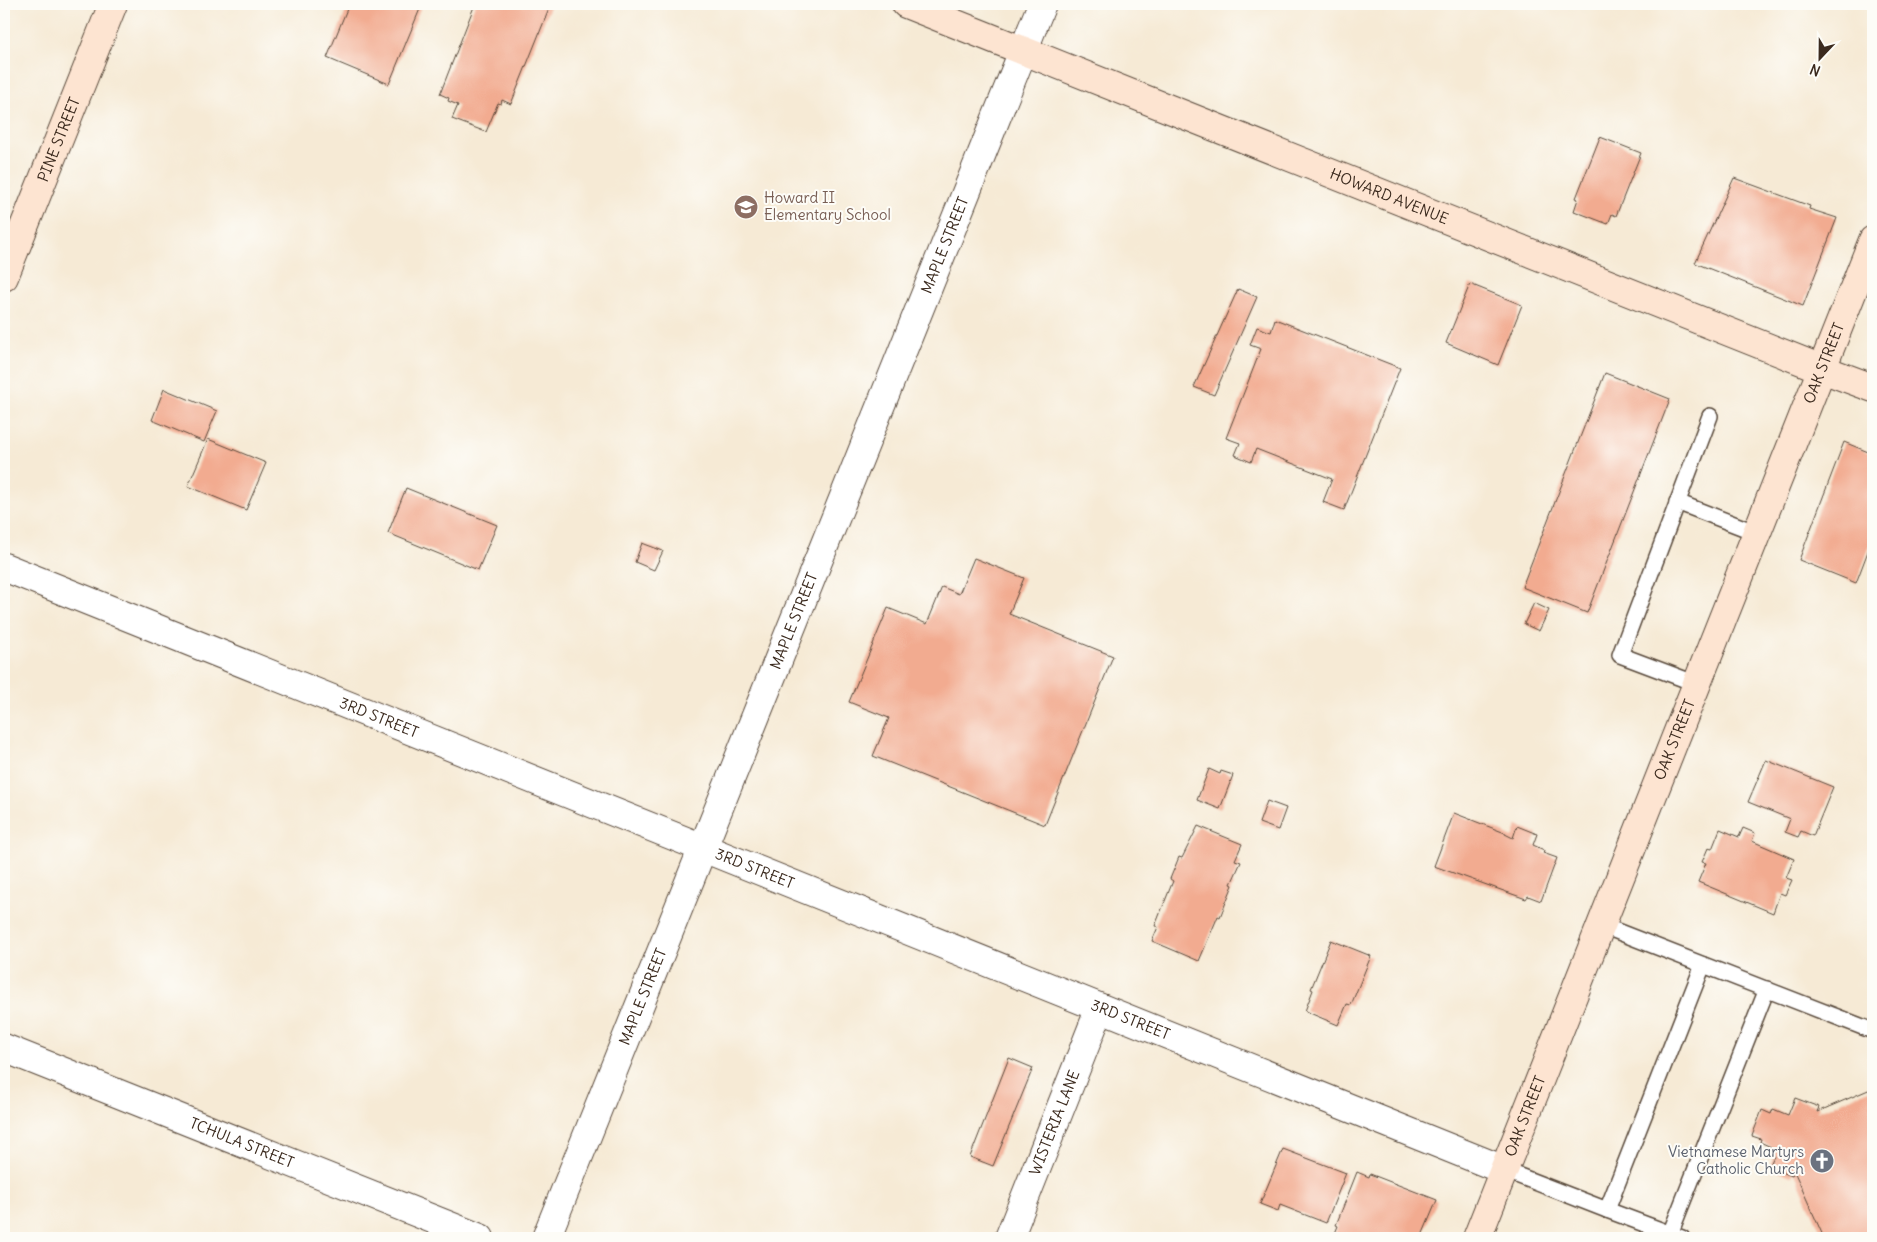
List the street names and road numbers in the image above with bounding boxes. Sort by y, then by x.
street label: PINE STREET [33,94,84,184]
street label: HOWARD AVENUE [1327,164,1451,228]
street label: MAPLE STREET [917,194,973,296]
street label: OAK STREET [1799,320,1848,406]
street label: MAPLE STREET [766,570,822,672]
street label: 3RD STREET [337,693,421,742]
street label: OAK STREET [1650,696,1699,783]
street label: 3RD STREET [713,844,797,893]
street label: MAPLE STREET [615,945,671,1048]
street label: 3RD STREET [1088,995,1173,1044]
street label: WISTERIA LANE [1025,1067,1084,1178]
street label: OAK STREET [1500,1073,1549,1159]
street label: TCHULA STREET [187,1113,297,1172]

